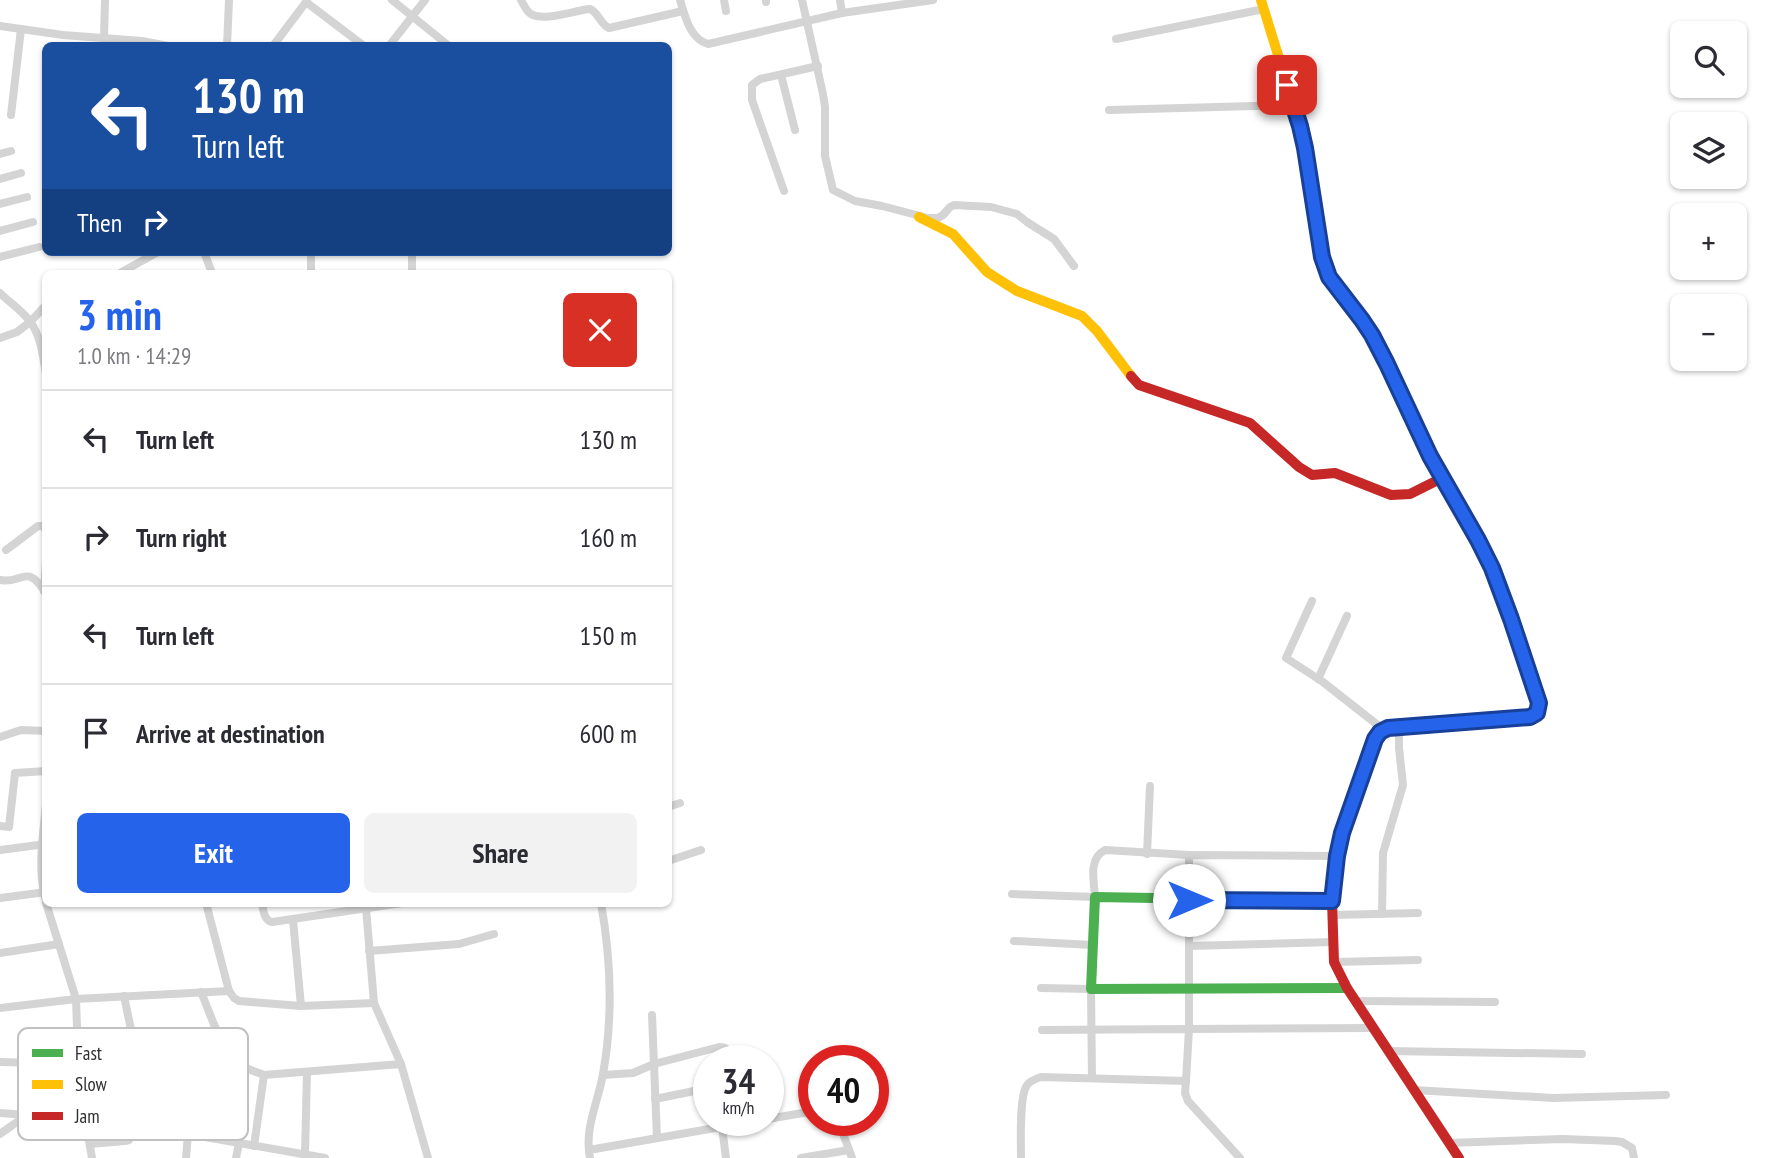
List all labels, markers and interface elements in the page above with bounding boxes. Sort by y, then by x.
map controls [1670,21,1747,371]
button: search [1670,21,1747,98]
pin [1257,55,1317,115]
text: 130 m [192,63,305,127]
icon: arrive [1268,66,1306,104]
icon: left [77,70,168,161]
button: layers [1670,112,1747,189]
text: Turn left [192,125,284,167]
icon: right [136,203,174,241]
button: + [1670,203,1747,280]
text: Then [77,206,122,239]
text: 3 min [77,287,162,342]
button: close [563,293,637,367]
button: − [1670,294,1747,371]
text: 1.0 km · 14:29 [77,341,191,370]
icon: left [77,420,115,458]
text: Turn left [136,423,214,456]
text: 130 m [579,423,637,456]
icon: right [77,518,115,556]
text: Turn right [136,521,227,554]
text: 160 m [579,521,637,554]
icon: left [77,616,115,654]
text: Turn left [136,619,214,652]
text: 150 m [579,619,637,652]
icon: arrive [77,714,115,752]
text: Arrive at destination [136,717,325,750]
text: 600 m [579,717,637,750]
button: Exit [77,813,350,893]
button: Share [364,813,637,893]
position arrow [1152,863,1226,937]
legend [18,1028,248,1140]
text: Fast [75,1041,103,1065]
speed limit sign: 40 [798,1045,889,1136]
text: 34 [722,1058,755,1104]
text: Slow [75,1072,108,1096]
text: km/h [723,1096,754,1119]
text: Jam [74,1104,100,1128]

